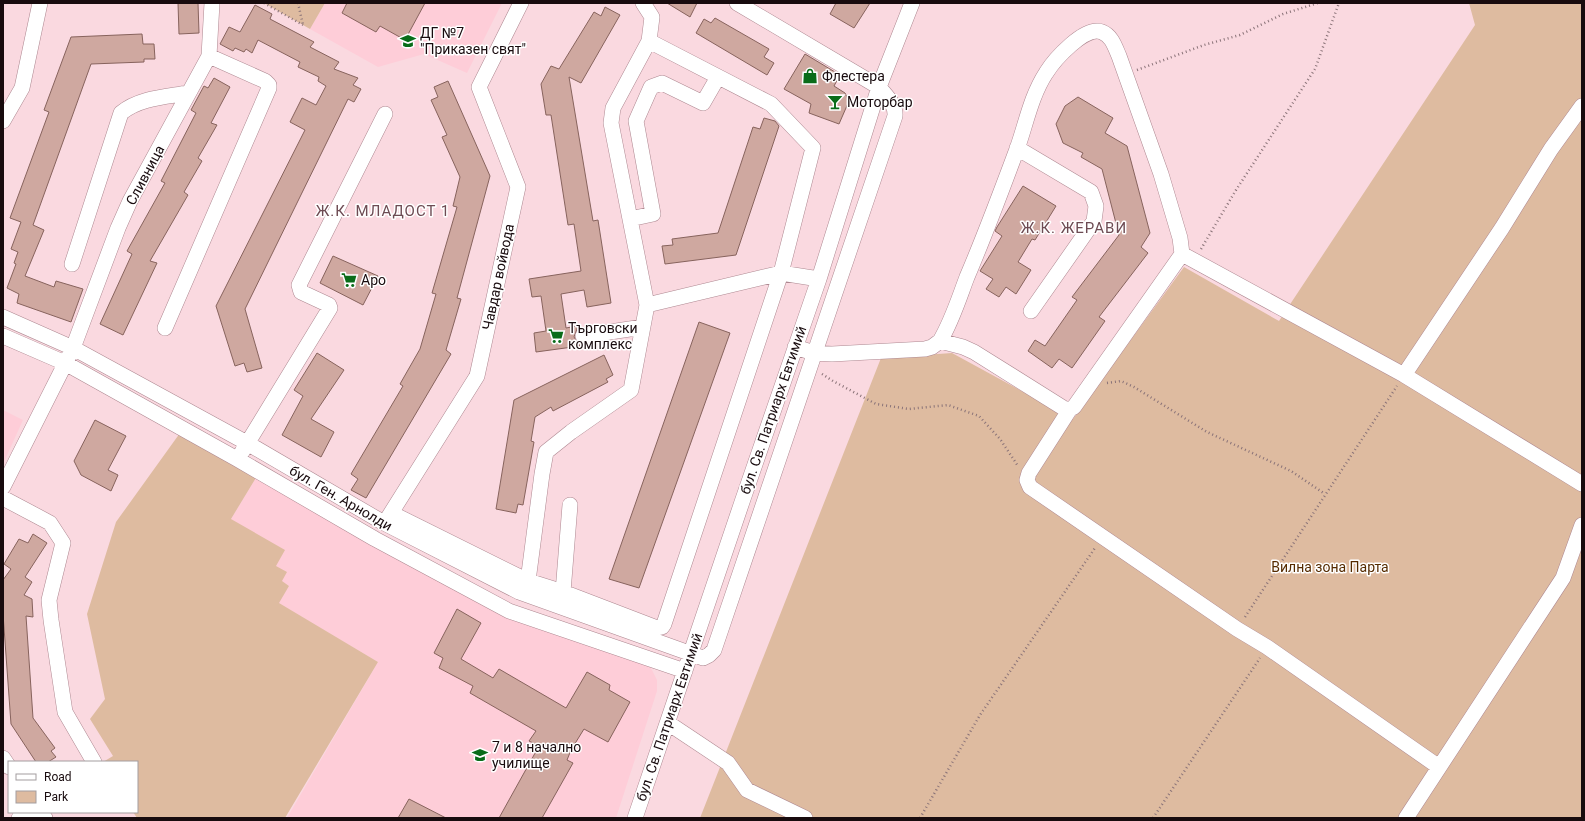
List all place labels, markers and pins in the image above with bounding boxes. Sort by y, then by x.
place label: ДГ №7 "Приказен свят" [420,25,526,57]
school or university icon: ДГ №7 "Приказен свят" [399,32,417,50]
shop icon: Флестера [801,67,819,85]
place label: Флестера [822,68,885,84]
bar icon: Моторбар [826,93,844,111]
place label: Моторбар [847,94,913,110]
supermarket icon: Аро [340,271,358,289]
place label: Аро [361,272,386,288]
place label: Търговски комплекс [568,320,638,352]
supermarket icon: Търговски комплекс [547,327,565,345]
place label: 7 и 8 начално училище [492,739,581,771]
school or university icon: 7 и 8 начално училище [471,746,489,764]

